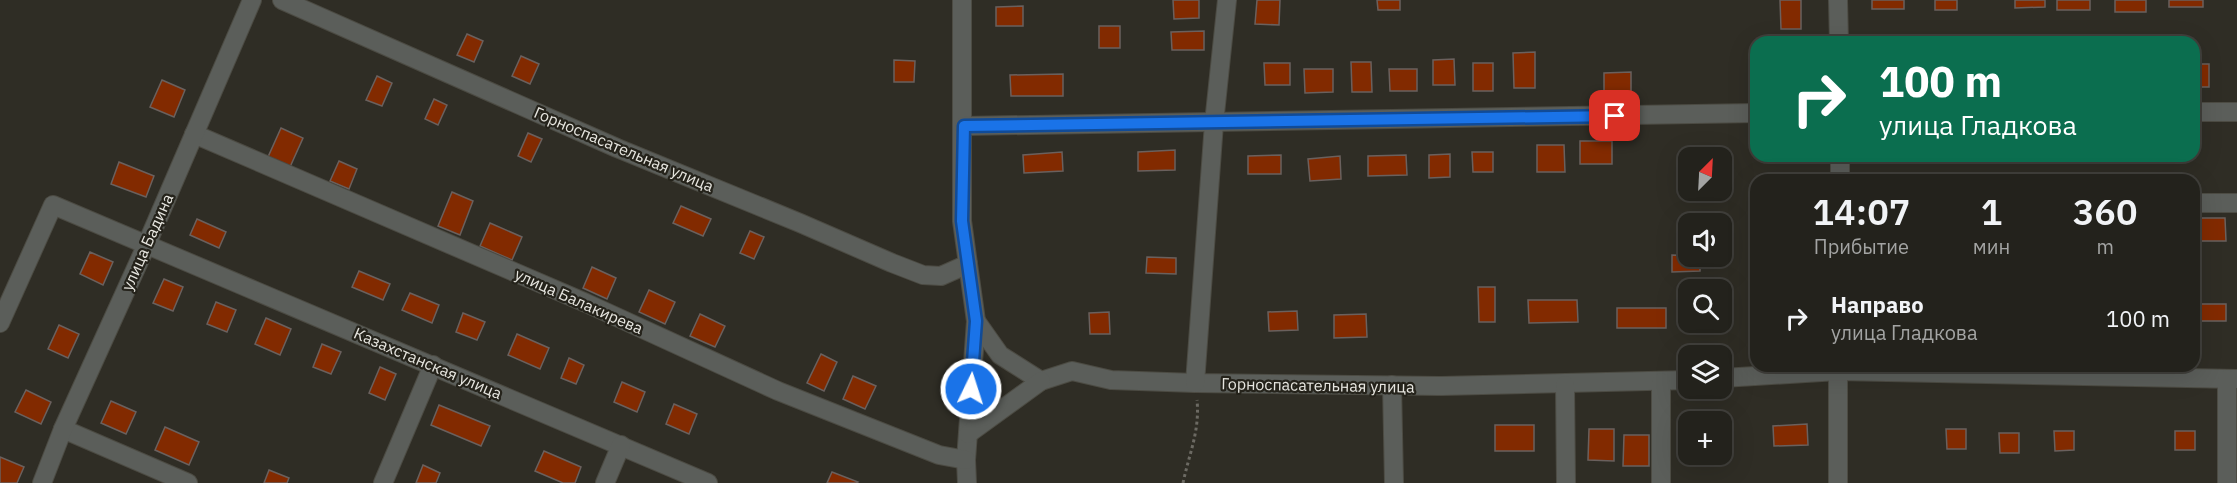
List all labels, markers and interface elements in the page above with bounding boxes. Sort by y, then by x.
text: 100 m [1879,54,2002,109]
icon: right [1780,60,1858,138]
pin [1589,90,1640,141]
icon: arrive [1598,99,1631,132]
street label: Горноспасательная улица [531,102,717,196]
text: улица Гладкова [1879,107,2077,142]
north arrow [1678,147,1732,201]
map controls [1678,147,1732,465]
text: 14:07 [1812,188,1910,235]
text: 1 [1981,188,2002,235]
text: 360 [2073,188,2138,235]
street label: улица Бадина [117,190,177,294]
button: sound [1678,213,1732,267]
text: Прибытие [1814,233,1909,260]
text: мин [1973,233,2010,260]
text: m [2096,233,2114,260]
street label: улица Балакирева [512,264,647,338]
button: search [1678,279,1732,333]
text: Направо [1831,290,1924,319]
icon: right [1780,302,1813,335]
text: 100 m [2106,304,2170,333]
text: улица Гладкова [1831,319,1978,346]
street label: Казахстанская улица [351,323,505,403]
button: layers [1678,345,1732,399]
position arrow [939,357,1003,421]
street label: Горноспасательная улица [1221,373,1415,397]
button: + [1678,411,1732,465]

